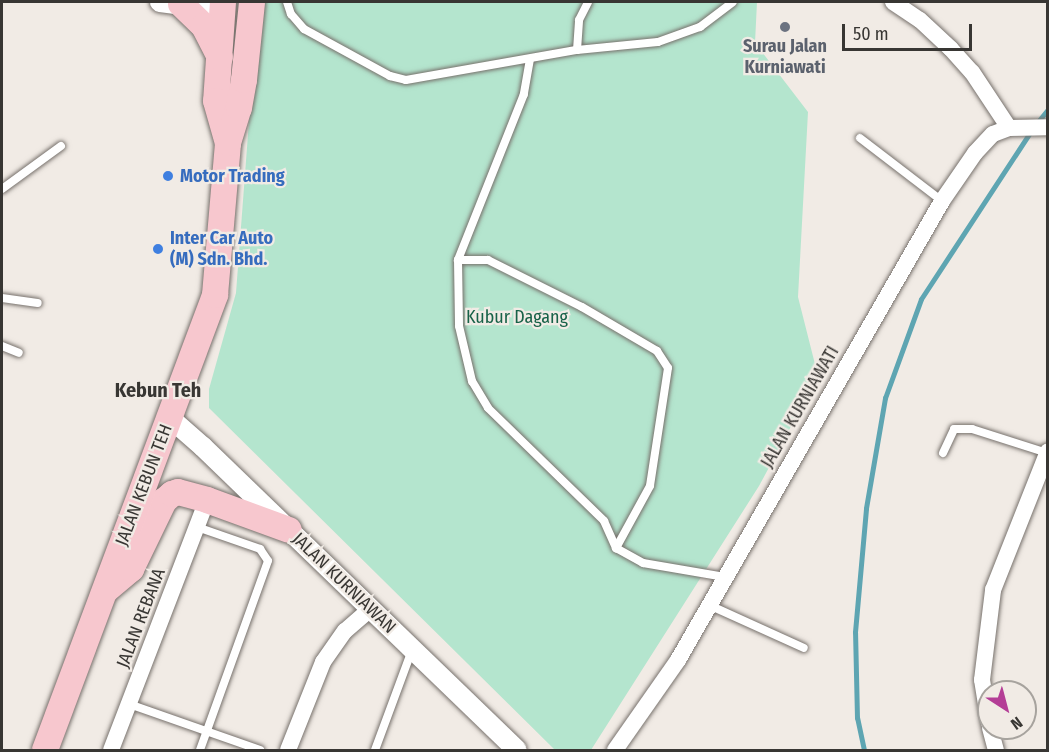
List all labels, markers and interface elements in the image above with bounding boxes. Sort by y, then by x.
scale bar [845,12,976,50]
marker: Surau Jalan Kurniawati [778,20,792,34]
text: 50 m [853,23,889,45]
place label: Surau Jalan Kurniawati [743,36,827,78]
place label: Motor Trading [180,165,285,187]
marker: Motor Trading [161,169,175,183]
place label: Inter Car Auto (M) Sdn. Bhd. [170,228,273,270]
marker: Inter Car Auto (M) Sdn. Bhd. [151,242,165,256]
park label: Kubur Dagang [466,306,568,328]
street label: JALAN KURNIAWATI [756,342,844,472]
district label: Kebun Teh [115,378,201,402]
street label: JALAN KEBUN TEH [111,421,177,549]
street label: JALAN KURNIAWAN [288,528,400,638]
street label: JALAN REBANA [112,565,170,671]
north arrow [977,680,1037,740]
text: N [1007,713,1026,734]

